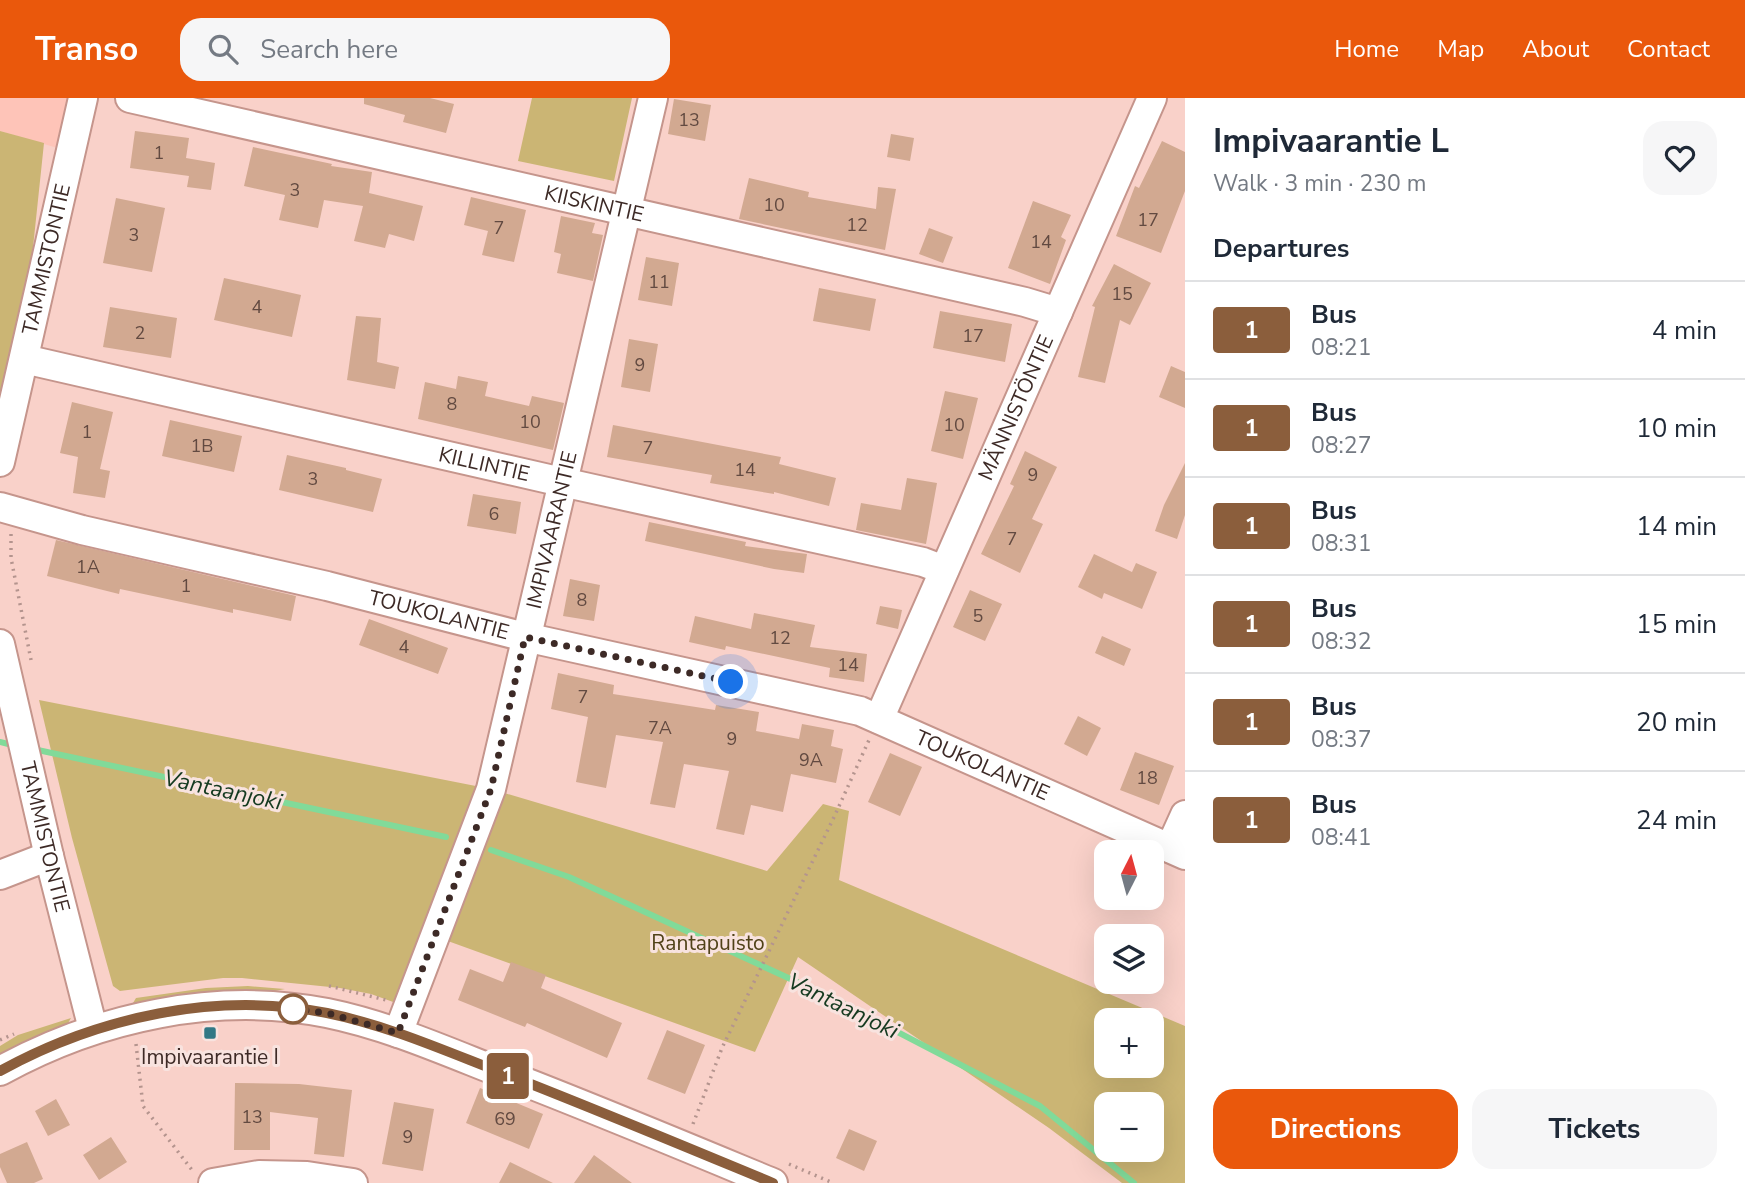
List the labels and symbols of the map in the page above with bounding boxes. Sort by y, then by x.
house number: 13 [678,108,700,132]
house number: 1 [154,141,164,165]
house number: 3 [290,178,300,202]
street label: KIISKINTIE [542,179,647,229]
street label: TAMMISTONTIE [15,181,77,337]
house number: 10 [763,193,785,217]
house number: 17 [1137,208,1159,232]
house number: 12 [846,213,868,237]
house number: 7 [494,216,504,240]
house number: 3 [129,223,139,247]
house number: 14 [1030,230,1052,254]
house number: 11 [648,270,670,294]
house number: 15 [1111,282,1133,306]
house number: 4 [252,295,263,319]
house number: 2 [135,321,145,345]
house number: 17 [962,324,984,348]
street label: MÄNNISTÖNTIE [972,331,1060,485]
house number: 9 [635,353,645,377]
house number: 8 [447,392,457,416]
house number: 10 [519,410,541,434]
house number: 10 [943,413,965,437]
house number: 1 [82,420,92,444]
house number: 1B [191,434,213,458]
house number: 7 [643,436,653,460]
street label: KILLINTIE [436,440,532,488]
street label: IMPIVAARANTIE [520,449,584,612]
house number: 14 [734,458,756,482]
house number: 9 [1028,463,1038,487]
house number: 3 [308,467,318,491]
house number: 6 [489,502,499,526]
house number: 7 [1007,527,1017,551]
house number: 1A [76,555,100,579]
house number: 1 [181,574,191,598]
street label: TOUKOLANTIE [366,583,512,646]
house number: 8 [577,588,587,612]
house number: 5 [973,604,983,628]
house number: 12 [769,626,791,650]
house number: 4 [399,635,410,659]
house number: 14 [837,653,859,677]
your location [713,664,748,699]
house number: 7 [578,685,588,709]
house number: 7A [648,716,672,740]
street label: TOUKOLANTIE [911,723,1054,807]
house number: 9 [727,727,737,751]
house number: 9A [799,748,823,772]
street label: TAMMISTONTIE [14,759,77,915]
water label: Vantaanjoki [161,762,286,818]
house number: 18 [1136,766,1158,790]
north arrow [1094,840,1164,910]
park label: Rantapuisto [651,929,765,957]
water label: Vantaanjoki [782,966,904,1047]
unlabelled marker [278,994,308,1024]
marker: Impivaarantie I [202,1025,218,1041]
place label: Impivaarantie I [141,1043,279,1071]
line badge: 1 [485,1053,531,1099]
house number: 13 [241,1105,263,1129]
house number: 69 [494,1107,516,1131]
house number: 9 [403,1125,413,1149]

